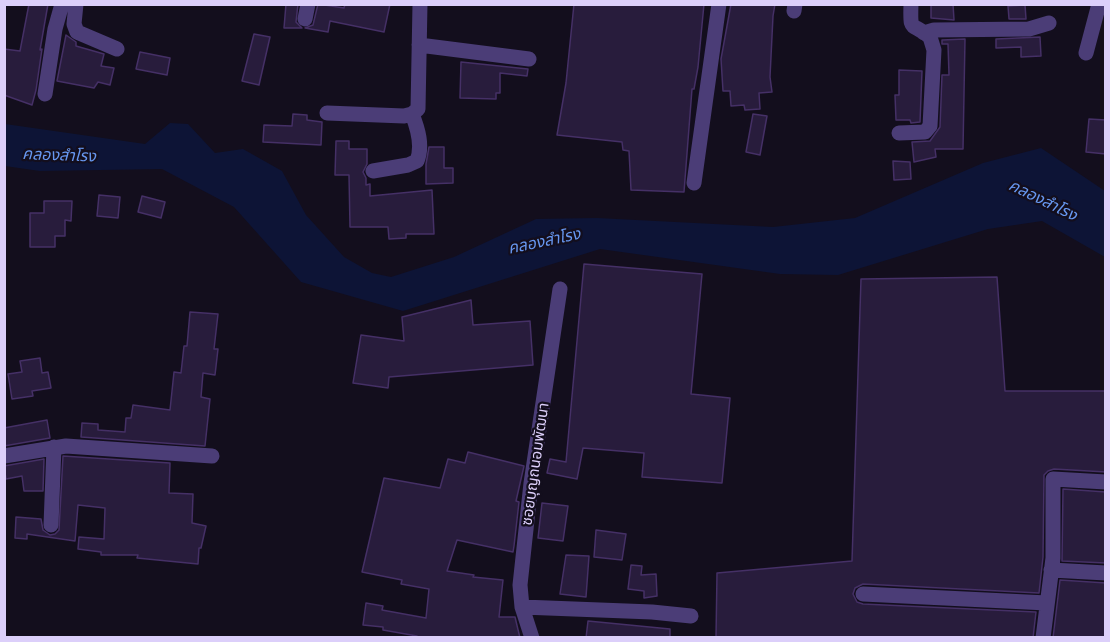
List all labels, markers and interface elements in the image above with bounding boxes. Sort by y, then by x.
water label: คลองสำโรง [22,144,96,166]
water label: คลองสำโรง [1006,175,1080,225]
water label: คลองสำโรง [506,224,582,258]
street label: ซอยบุญถนอมพัฒนา [517,401,553,527]

